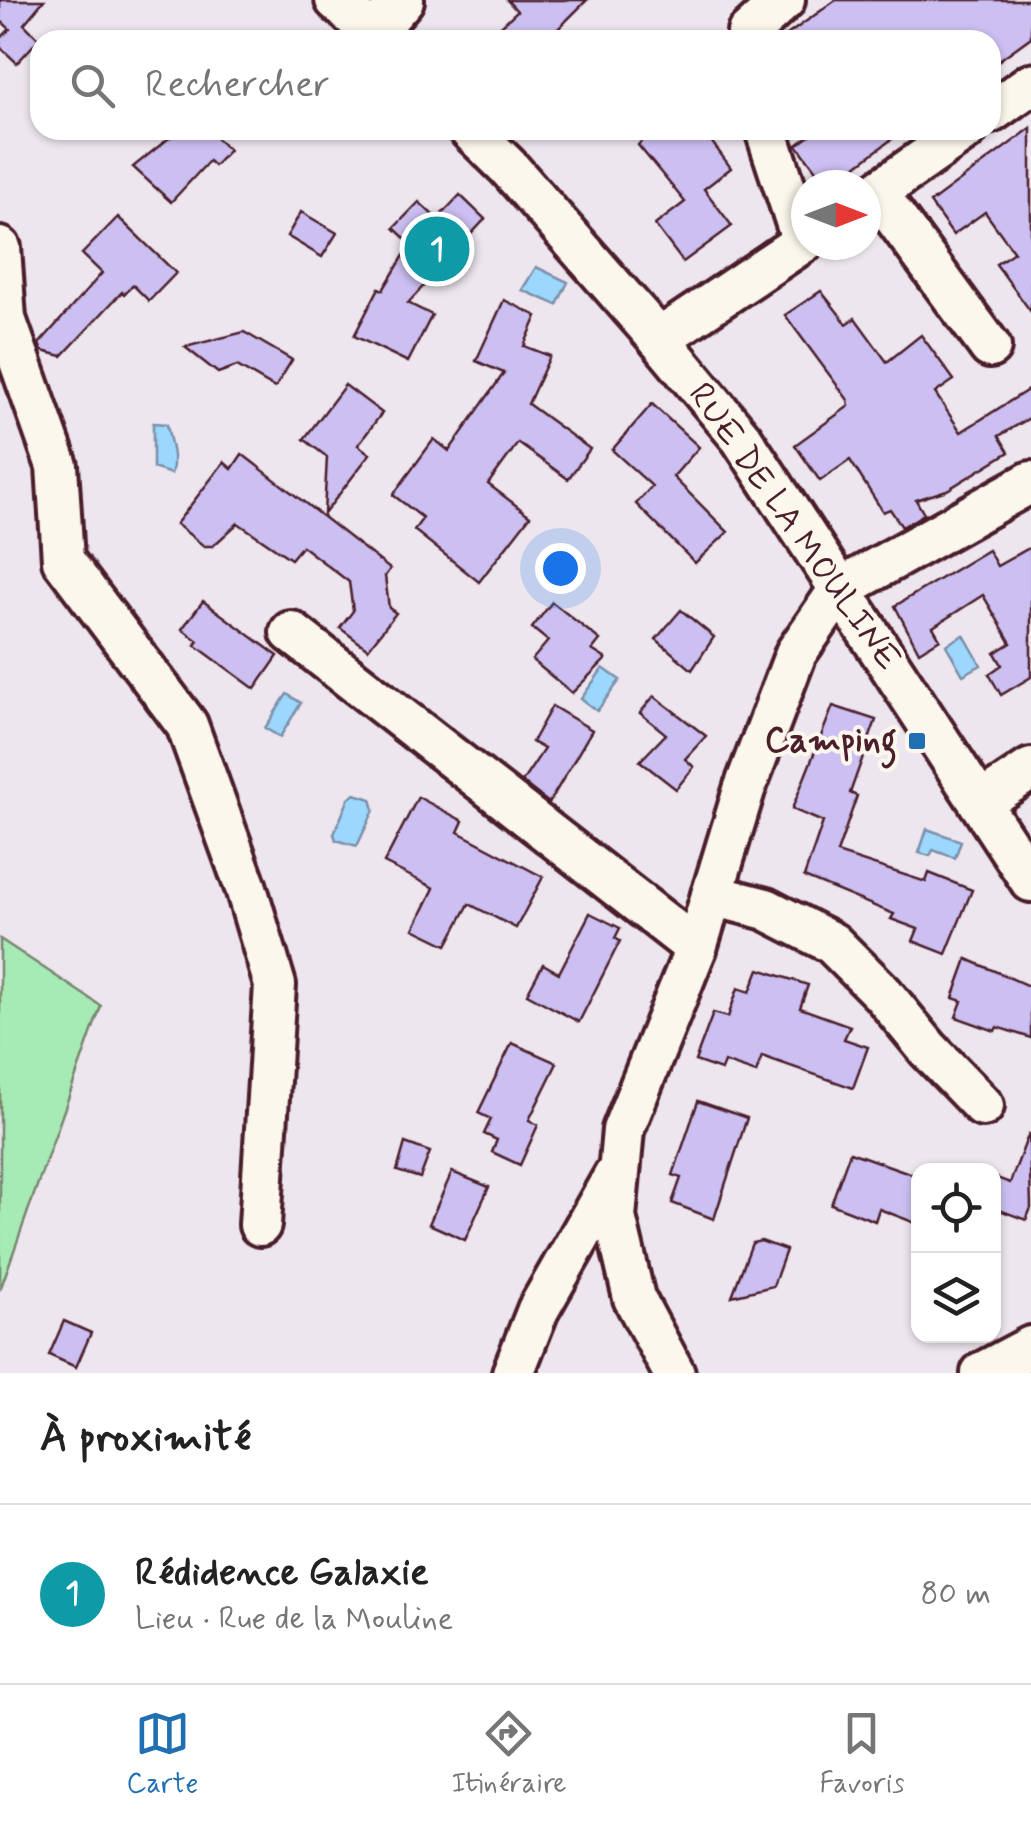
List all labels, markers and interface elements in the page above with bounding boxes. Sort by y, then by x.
search box [30,30,1001,140]
icon: search [65,58,120,113]
text: Rechercher [145,61,330,110]
north arrow [791,170,881,260]
pin: 1 [404,212,470,286]
street label: RUE DE LA MOULINE [677,374,911,680]
your location [535,543,586,594]
place label: Camping [765,718,897,769]
marker: Camping [906,730,928,752]
map controls [911,1163,1001,1343]
button: locate [911,1163,1001,1253]
button: layers [911,1253,1001,1343]
text: À proximité [40,1411,251,1466]
text: Rédidence Galaxie [135,1549,429,1598]
text: 1 [65,1573,80,1615]
text: 80 m [921,1573,991,1615]
text: Lieu · Rue de la Mouline [135,1598,453,1640]
tab: Carte [127,1706,198,1803]
tab: Itinéraire [451,1706,566,1803]
tab: Favoris [819,1706,904,1803]

